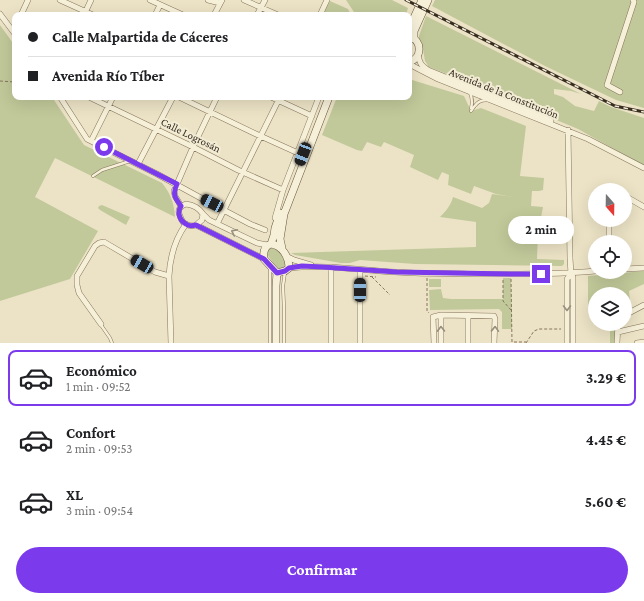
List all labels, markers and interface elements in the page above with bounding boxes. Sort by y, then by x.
text: Calle Malpartida de Cáceres [52,29,228,45]
street label: Avenida de la Constitución [447,65,561,121]
text: Avenida Río Tíber [52,68,165,84]
street label: Calle Logrosán [159,115,223,156]
route start [95,138,113,156]
car [293,141,313,167]
north arrow [588,183,632,227]
map controls [588,183,632,331]
car [199,192,225,214]
callout: 2 min [508,216,574,244]
text: 2 min [525,222,557,237]
one-way arrow [231,229,238,237]
button: locate [588,235,632,279]
car [129,253,155,275]
route end [532,265,550,283]
car [354,278,366,302]
button: layers [588,287,632,331]
one-way arrow [563,305,571,311]
one-way arrow [437,326,445,332]
one-way arrow [491,326,499,332]
icon: car [18,360,54,396]
text: Económico [66,363,137,379]
text: 3.29 € [586,370,626,386]
text: 1 min · 09:52 [66,379,131,394]
icon: car [18,422,54,458]
text: Confort [66,425,115,441]
text: 4.45 € [586,432,626,448]
text: 2 min · 09:53 [66,441,133,456]
icon: car [18,484,54,520]
text: XL [66,487,83,503]
text: 5.60 € [585,494,626,510]
text: 3 min · 09:54 [66,503,133,518]
button: Confirmar [16,547,628,593]

